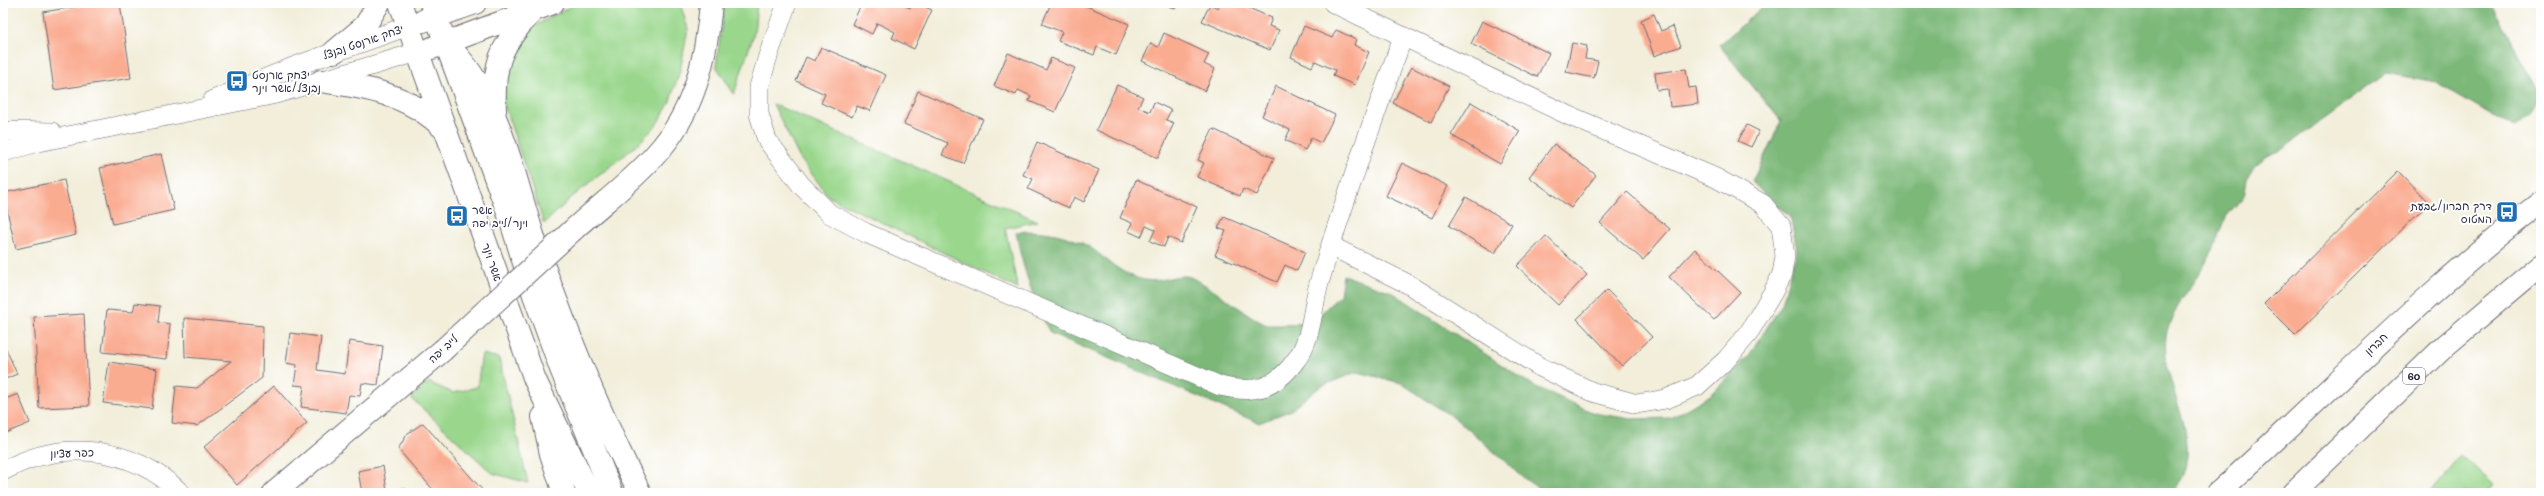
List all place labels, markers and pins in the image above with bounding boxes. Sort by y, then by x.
place label: יצחק ארנסט נבנצל/אשר וינר [252,67,321,95]
bus stop icon: יצחק ארנסט נבנצל/אשר וינר [224,68,250,94]
place label: דרך חברון/גבעת המטוס [2410,198,2492,226]
bus stop icon: דרך חברון/גבעת המטוס [2494,199,2520,225]
place label: אשר וינר/לייב יפה [472,202,528,230]
bus stop icon: אשר וינר/לייב יפה [444,203,470,229]

